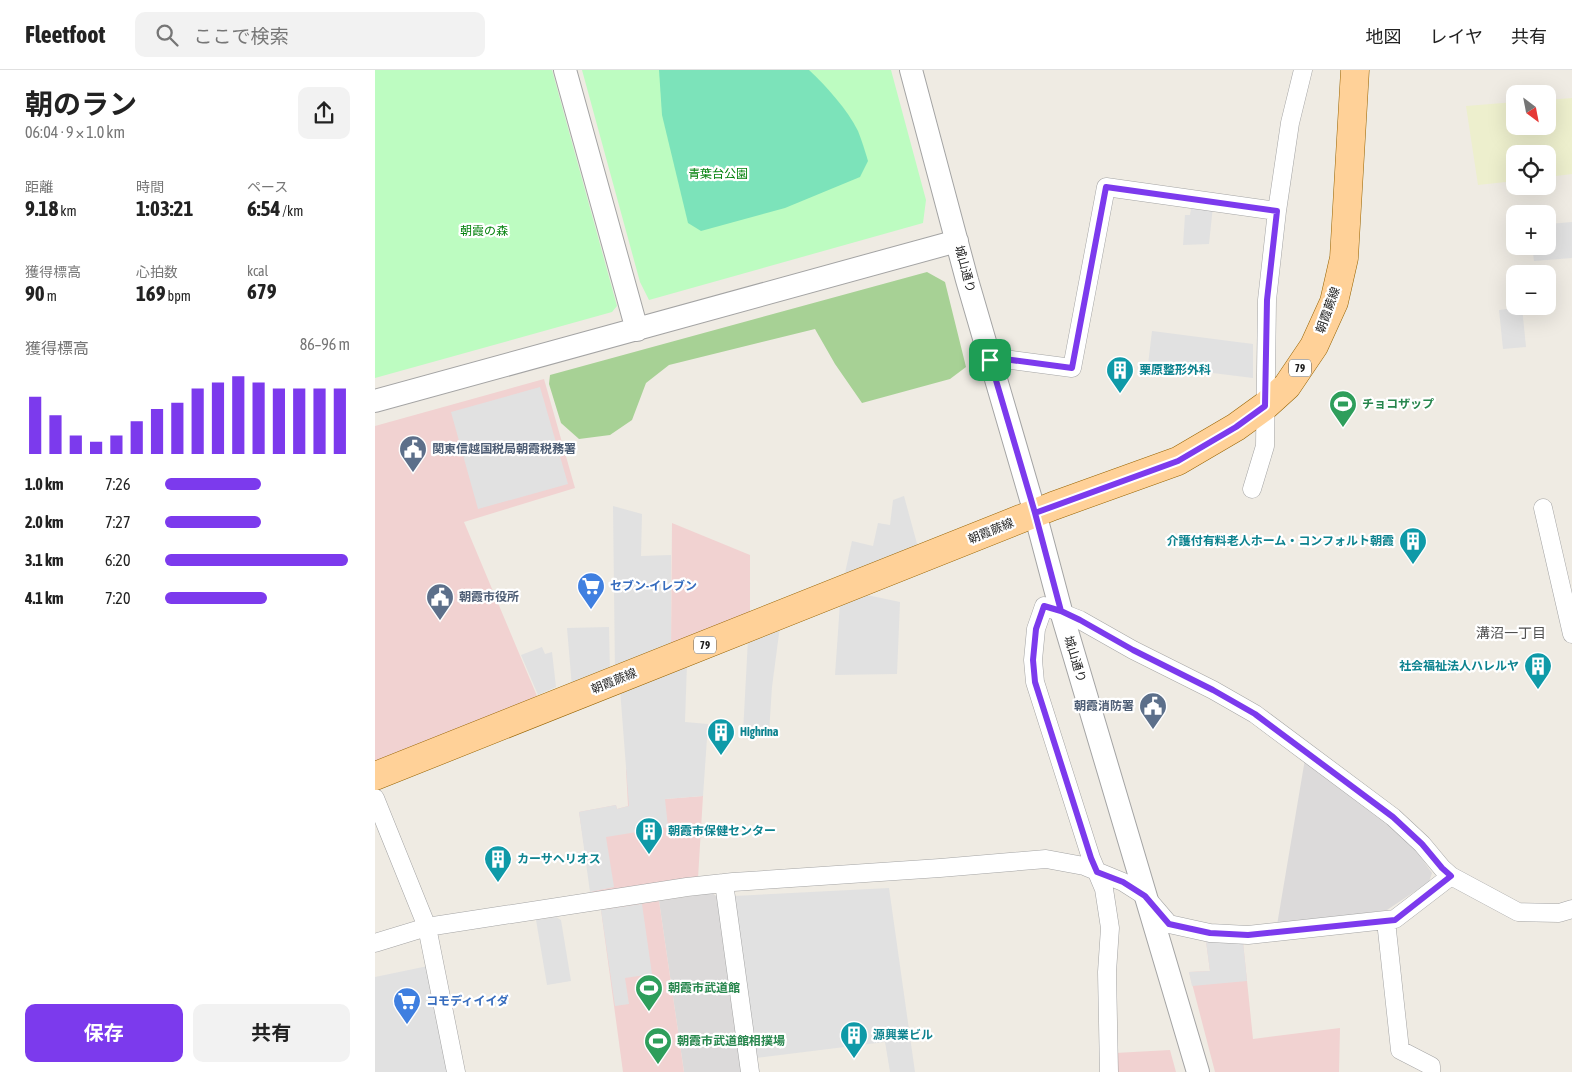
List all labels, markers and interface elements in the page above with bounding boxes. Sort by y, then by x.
search box [135,12,485,57]
text: Fleetfoot [25,21,105,48]
icon: search [153,21,181,49]
text: ここで検索 [193,25,289,47]
text: 地図 [1366,26,1402,47]
text: レイヤ [1430,26,1483,47]
text: 共有 [1511,26,1547,47]
north arrow [1506,85,1556,135]
map controls [1506,85,1556,315]
button: share [298,87,350,139]
text: 朝のラン [25,88,137,120]
text: 06:04 · 9 × 1.0 km [25,123,125,141]
button: locate [1506,145,1556,195]
park label: 青葉台公園 [688,167,748,181]
text: 距離 [25,179,53,195]
text: 時間 [136,179,164,195]
text: ペース [247,179,288,195]
text: 9.18 [25,196,58,220]
text: 1:03:21 [136,196,193,220]
text: 6:54 [247,196,280,220]
text: km [58,203,77,219]
text: /km [280,203,303,219]
button: + [1506,205,1556,255]
park label: 朝霞の森 [460,224,508,238]
street label: 城山通り [952,244,978,294]
text: kcal [247,263,268,279]
text: 獲得標高 [25,264,81,280]
text: 心拍数 [136,264,178,280]
button: − [1506,265,1556,315]
text: 679 [247,279,277,303]
text: 90 [25,281,45,305]
text: 169 [136,281,166,305]
street label: 朝霞蕨線 [1313,285,1343,335]
text: m [45,288,57,304]
text: bpm [166,288,191,304]
text: 86–96 m [300,335,350,353]
text: 獲得標高 [25,339,89,357]
pin [969,339,1011,381]
icon: arrive [976,346,1004,374]
building icon: 栗原整形外科 [1105,355,1135,394]
road number: 79 [1289,360,1311,376]
place label: 栗原整形外科 [1139,363,1211,377]
sports icon: チョコザップ [1328,389,1358,428]
place label: チョコザップ [1362,397,1434,411]
public building icon: 関東信越国税局朝霞税務署 [398,434,428,473]
place label: 関東信越国税局朝霞税務署 [432,442,576,456]
text: 1.0 km [25,475,64,493]
text: 7:26 [105,475,130,493]
text: 2.0 km [25,513,64,531]
text: 7:27 [105,513,130,531]
street label: 朝霞蕨線 [966,516,1016,546]
building icon: 介護付有料老人ホーム・コンフォルト朝霞 [1398,526,1428,565]
place label: 介護付有料老人ホーム・コンフォルト朝霞 [1167,534,1394,548]
text: 3.1 km [25,551,64,569]
text: 6:20 [105,551,130,569]
supermarket icon: セブン-イレブン [576,571,606,610]
place label: セブン-イレブン [610,579,697,593]
public building icon: 朝霞市役所 [425,582,455,621]
text: 4.1 km [25,589,64,607]
text: 7:20 [105,589,130,607]
place label: 朝霞市役所 [459,590,519,604]
district label: 溝沼一丁目 [1476,625,1546,641]
street label: 城山通り [1061,634,1089,684]
road number: 79 [694,636,716,654]
building icon: 社会福祉法人ハレルヤ [1523,651,1553,690]
place label: 社会福祉法人ハレルヤ [1399,659,1519,673]
street label: 朝霞蕨線 [589,666,639,696]
public building icon: 朝霞消防署 [1138,691,1168,730]
place label: 朝霞消防署 [1074,699,1134,713]
building icon: Highrina [706,717,736,756]
place label: Highrina [740,725,779,739]
building icon: 朝霞市保健センター [634,816,664,855]
place label: 朝霞市保健センター [668,824,776,838]
building icon: カーサヘリオス [483,844,513,883]
place label: カーサヘリオス [517,852,601,866]
sports icon: 朝霞市武道館 [634,973,664,1012]
place label: 朝霞市武道館 [668,981,740,995]
supermarket icon: コモディイイダ [392,986,422,1025]
place label: コモディイイダ [426,994,509,1008]
button: 保存 [25,1004,183,1062]
button: 共有 [193,1004,350,1062]
building icon: 源興業ビル [839,1020,869,1059]
sports icon: 朝霞市武道館相撲場 [643,1026,673,1065]
place label: 源興業ビル [873,1028,933,1042]
place label: 朝霞市武道館相撲場 [677,1034,785,1048]

